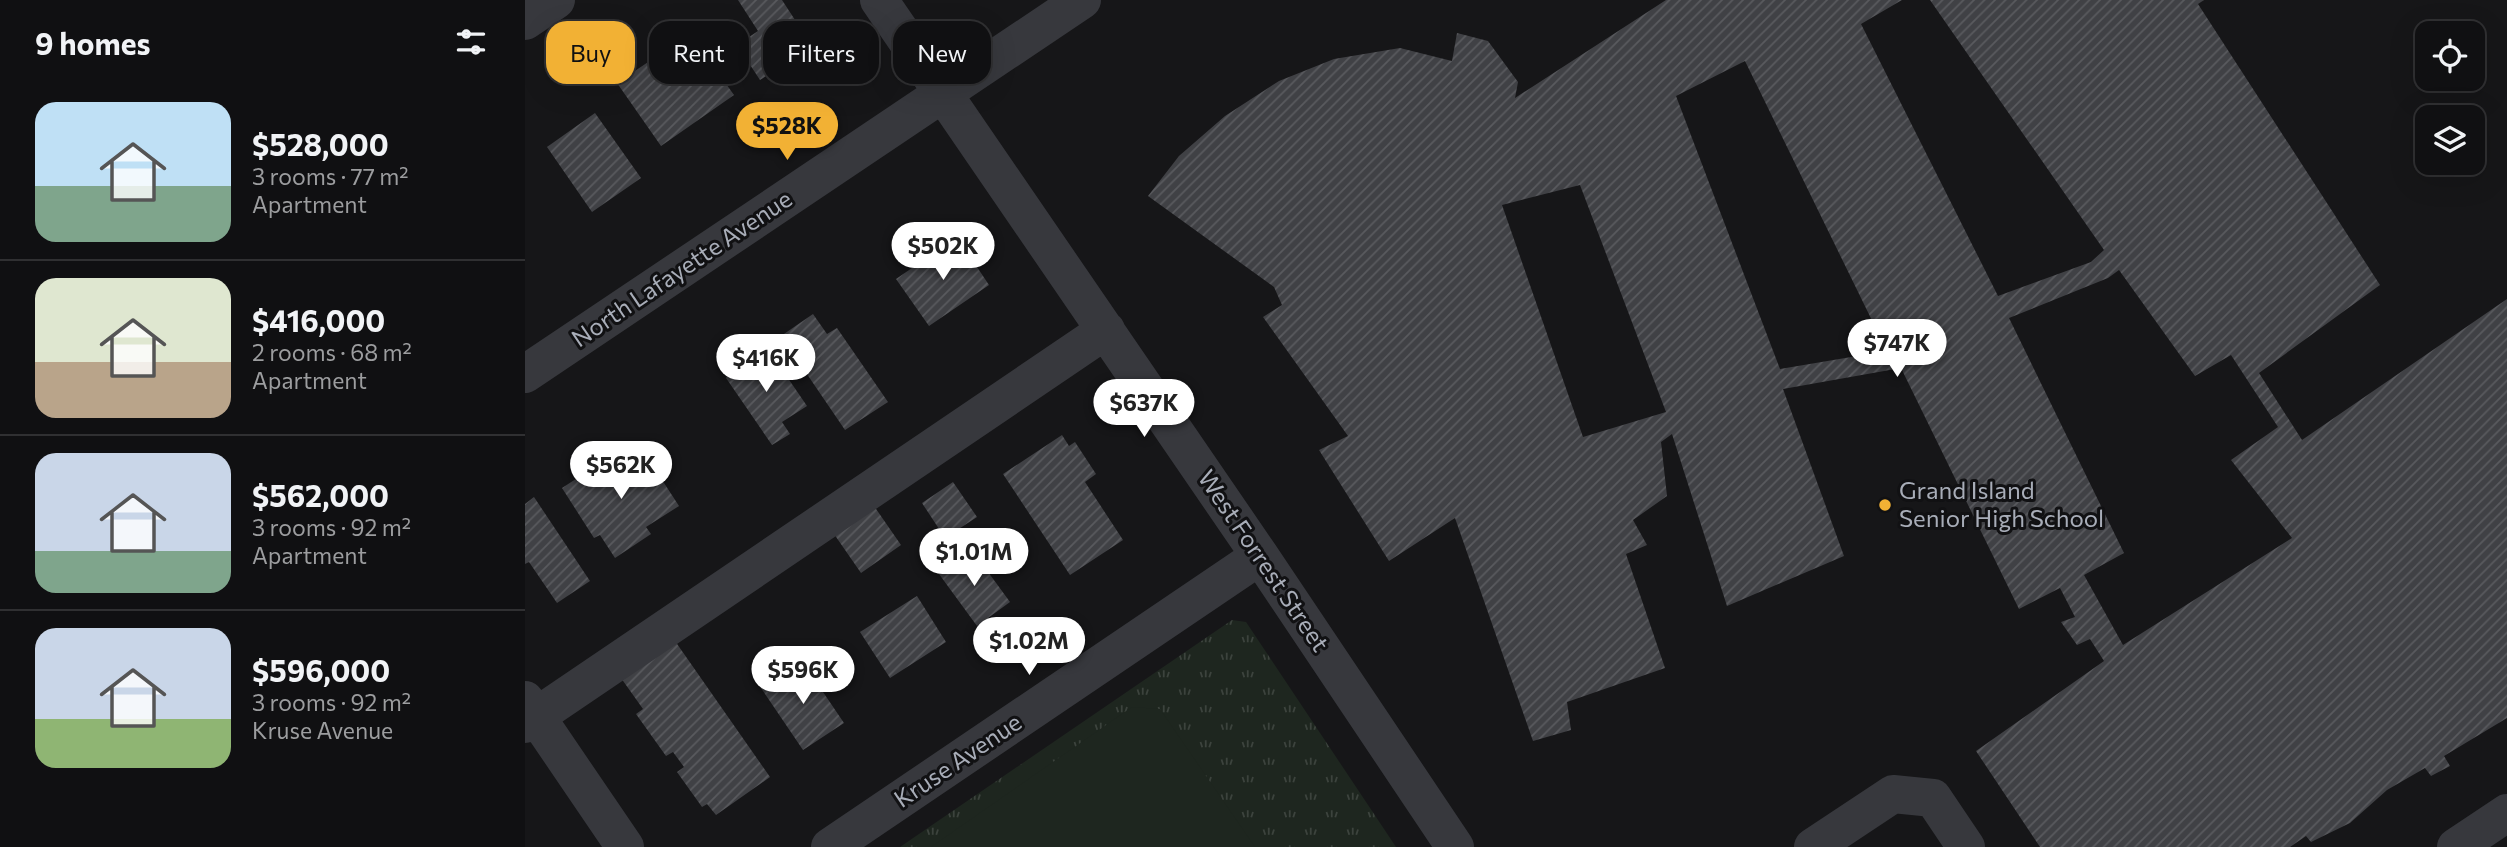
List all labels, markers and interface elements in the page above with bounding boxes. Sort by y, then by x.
chip: Buy [546,21,635,84]
chip: Rent [649,21,749,84]
chip: Filters [763,21,879,84]
chip: New [893,21,991,84]
map controls [2415,21,2485,175]
button: locate [2415,21,2485,91]
icon: filters [452,23,490,61]
text: 9 homes [35,24,150,61]
pin: $528K [738,102,836,162]
button: layers [2415,105,2485,175]
text: $528K [752,111,822,139]
text: $528,000 [252,125,389,162]
icon: home [91,130,175,214]
text: 3 rooms · 77 m² [252,162,409,190]
street label: North Lafayette Avenue [566,183,797,352]
text: Apartment [252,190,367,218]
pin: $502K [894,222,992,282]
text: $502K [908,231,978,259]
text: $416,000 [252,301,385,338]
icon: home [91,306,175,390]
pin: $747K [1848,320,1946,379]
text: $747K [1864,328,1930,356]
pin: $416K [717,334,815,394]
text: 2 rooms · 68 m² [252,338,412,366]
text: $416K [732,343,800,371]
text: Apartment [252,366,367,394]
pin: $637K [1095,380,1193,439]
text: $637K [1109,388,1179,416]
pin: $562K [572,442,670,501]
text: $562K [586,450,656,478]
street label: West Forrest Street [1193,464,1336,657]
place label: Grand Island Senior High School [1899,475,2104,532]
text: $562,000 [252,476,389,513]
icon: home [91,481,175,565]
marker: Grand Island Senior High School [1877,497,1893,513]
text: 3 rooms · 92 m² [252,513,411,541]
pin: $1.01M [917,528,1031,588]
text: $1.01M [935,537,1013,565]
text: Apartment [252,541,367,569]
pin: $1.02M [972,618,1086,677]
text: $1.02M [989,626,1069,654]
pin: $596K [754,646,852,706]
text: $596,000 [252,651,390,688]
text: $596K [767,655,839,683]
icon: home [91,656,175,740]
text: 3 rooms · 92 m² [252,688,411,716]
street label: Kruse Avenue [888,707,1026,813]
text: Kruse Avenue [252,716,393,744]

